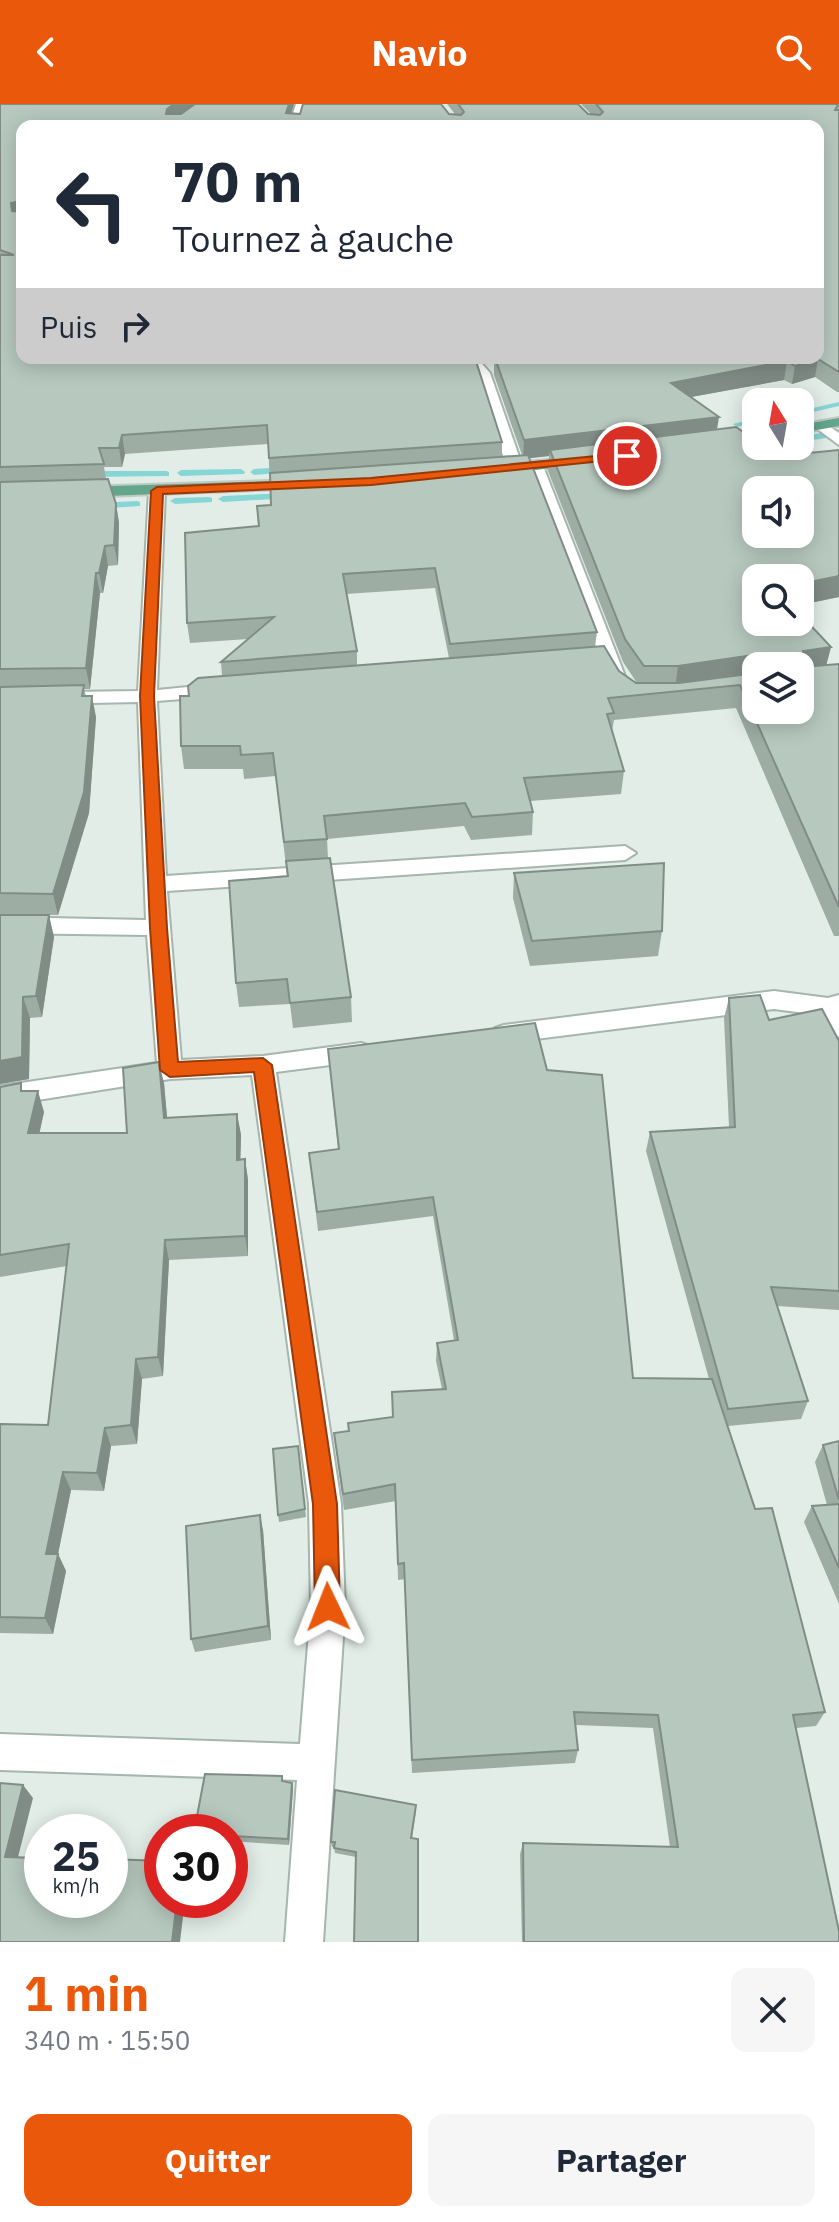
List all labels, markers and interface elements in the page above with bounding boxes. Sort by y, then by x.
text: Navio [371,29,468,76]
icon: back [24,30,68,74]
icon: search [771,30,815,74]
text: 70 m [172,145,302,217]
icon: left [40,152,144,256]
text: Tournez à gauche [172,215,454,262]
icon: right [113,304,157,348]
text: Puis [40,307,97,346]
north arrow [742,388,814,460]
map controls [742,388,814,724]
pin [593,422,661,490]
icon: arrive [605,434,649,478]
button: sound [742,476,814,548]
button: search [742,564,814,636]
button: layers [742,652,814,724]
position arrow [286,1565,370,1649]
speed limit sign: 30 [144,1814,248,1918]
text: 25 [52,1830,100,1882]
text: km/h [52,1872,100,1899]
text: 1 min [24,1962,149,2024]
button: close [731,1968,815,2052]
text: 340 m · 15:50 [24,2023,190,2057]
button: Quitter [24,2114,412,2206]
button: Partager [428,2114,815,2206]

